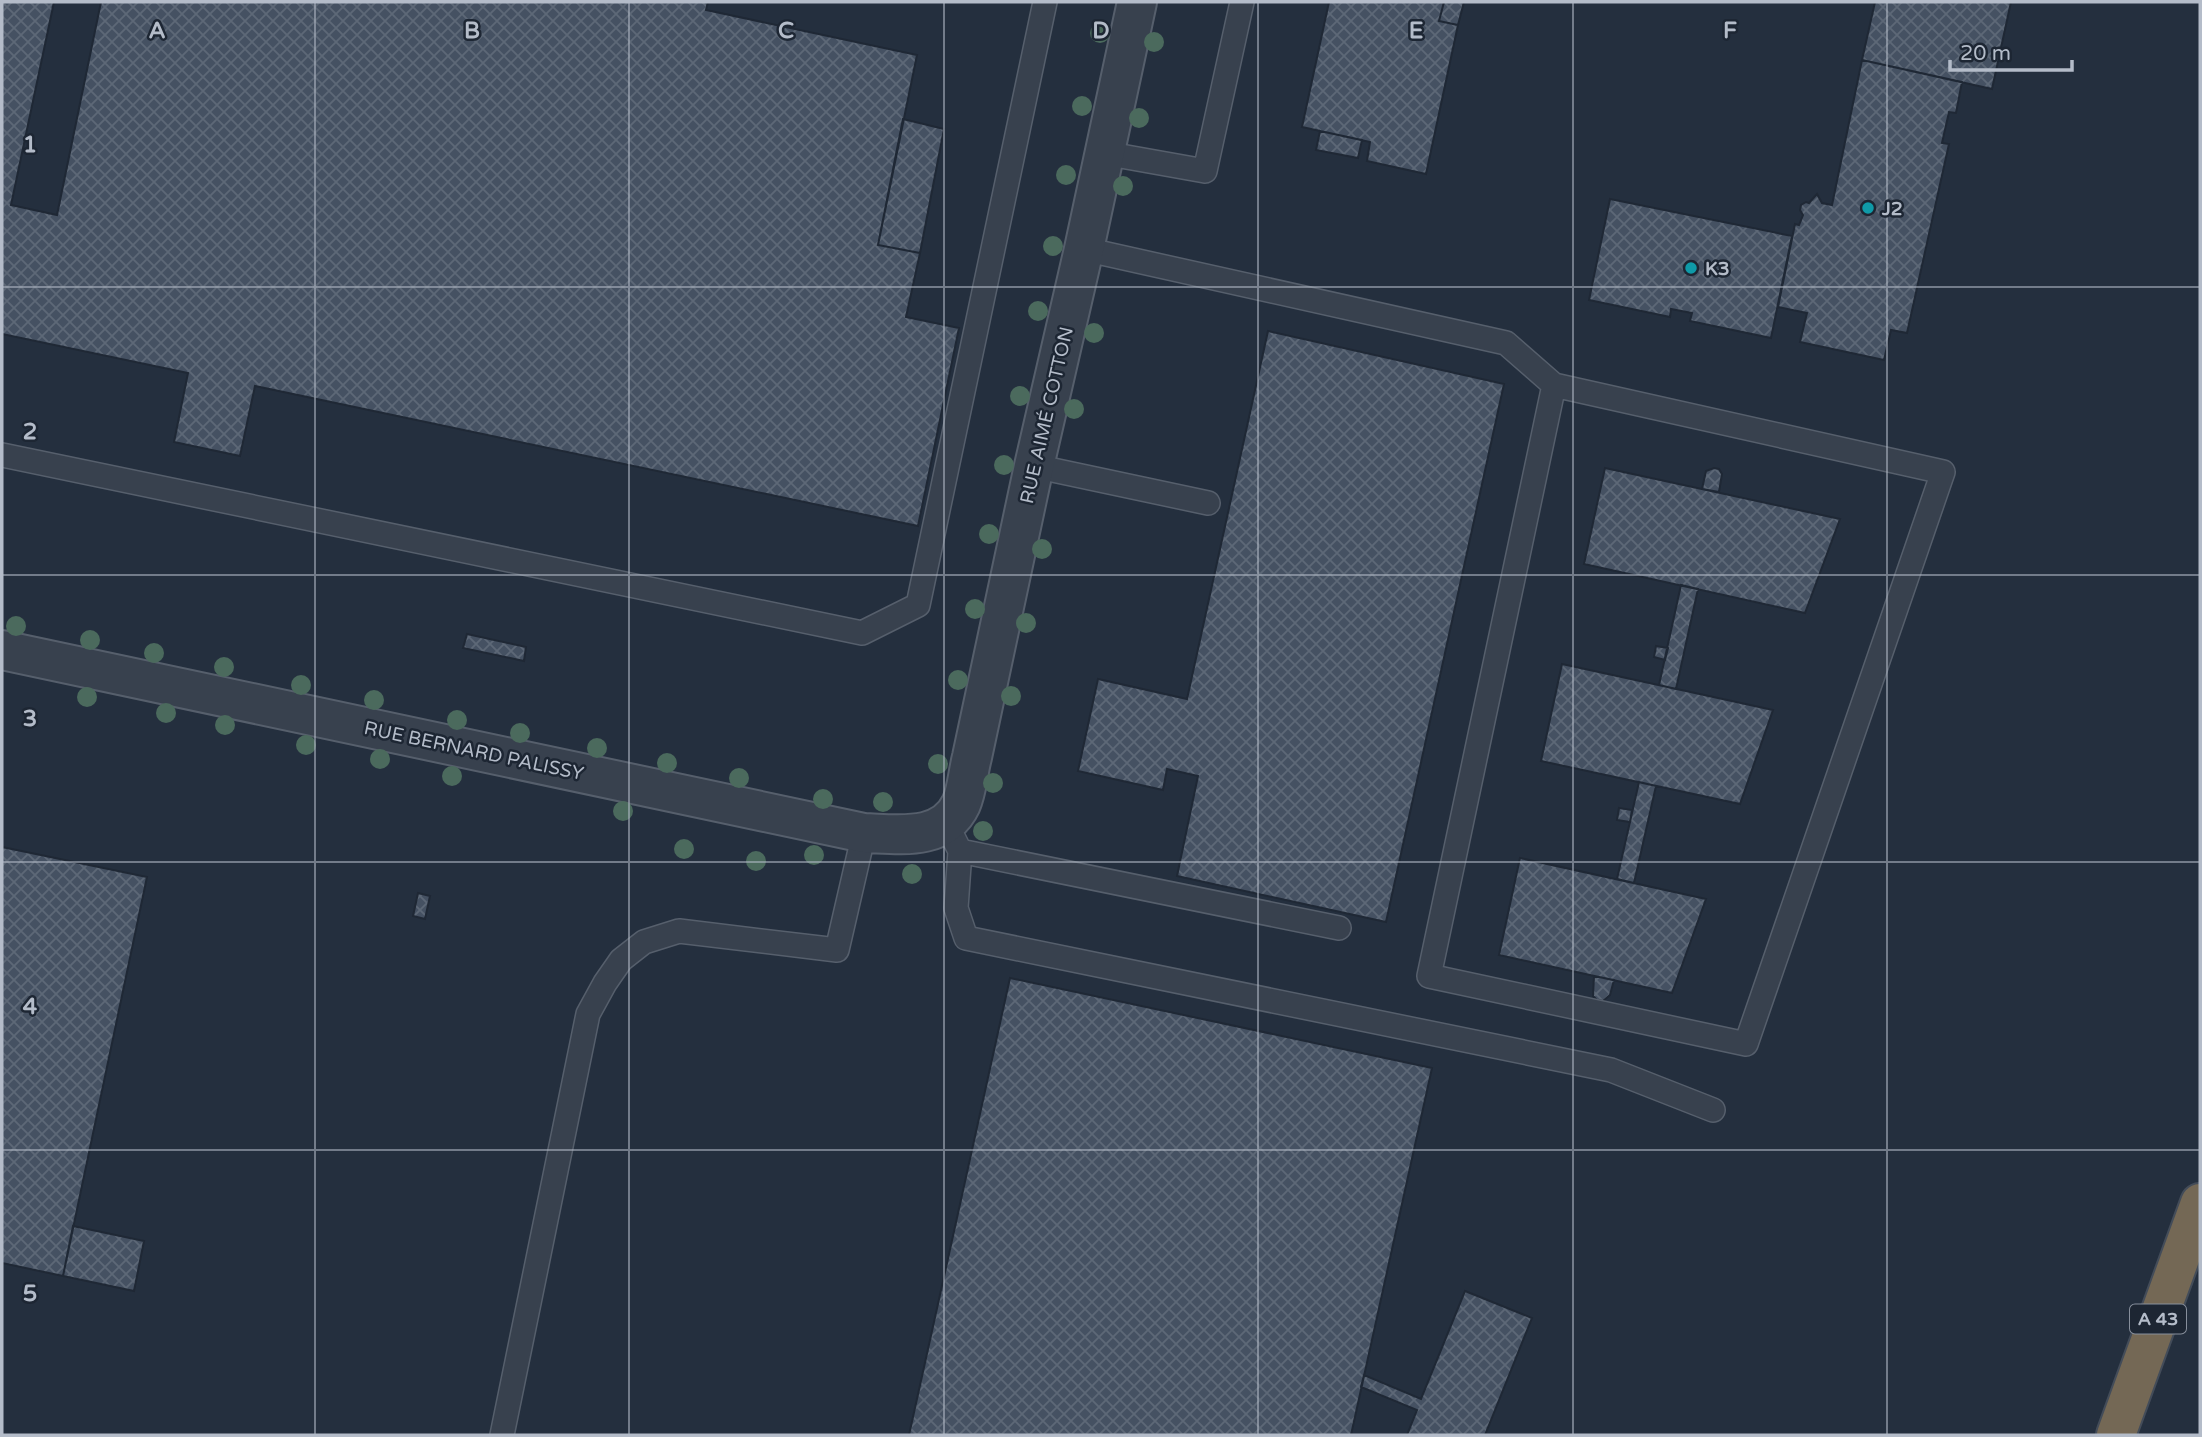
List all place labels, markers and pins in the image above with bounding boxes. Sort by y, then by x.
place label: J2 [1881,198,1903,220]
marker: J2 [1860,200,1876,216]
place label: K3 [1705,258,1730,280]
marker: K3 [1683,260,1699,276]

